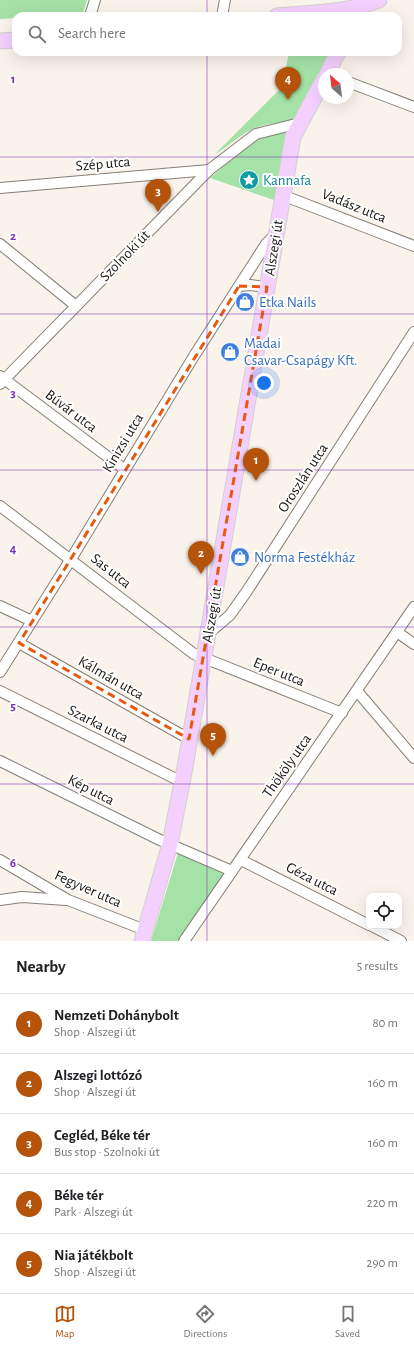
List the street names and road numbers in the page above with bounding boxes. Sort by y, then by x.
street label: Szép utca [75,154,131,174]
street label: Vadász utca [320,186,389,226]
street label: Alszegi út [262,219,286,277]
street label: Szolnoki út [97,227,153,284]
street label: Búvár utca [42,387,100,435]
street label: Kinizsi utca [100,411,146,475]
street label: Oroszlán utca [275,441,331,515]
street label: Sas utca [88,551,134,591]
street label: Alszegi út [200,586,224,644]
street label: Kálmán utca [76,653,146,703]
street label: Eper utca [251,655,307,689]
street label: Szarka utca [65,702,131,746]
street label: Thököly utca [260,731,314,800]
street label: Kép utca [65,772,117,808]
street label: Géza utca [284,860,340,898]
street label: Fegyver utca [52,868,124,910]

